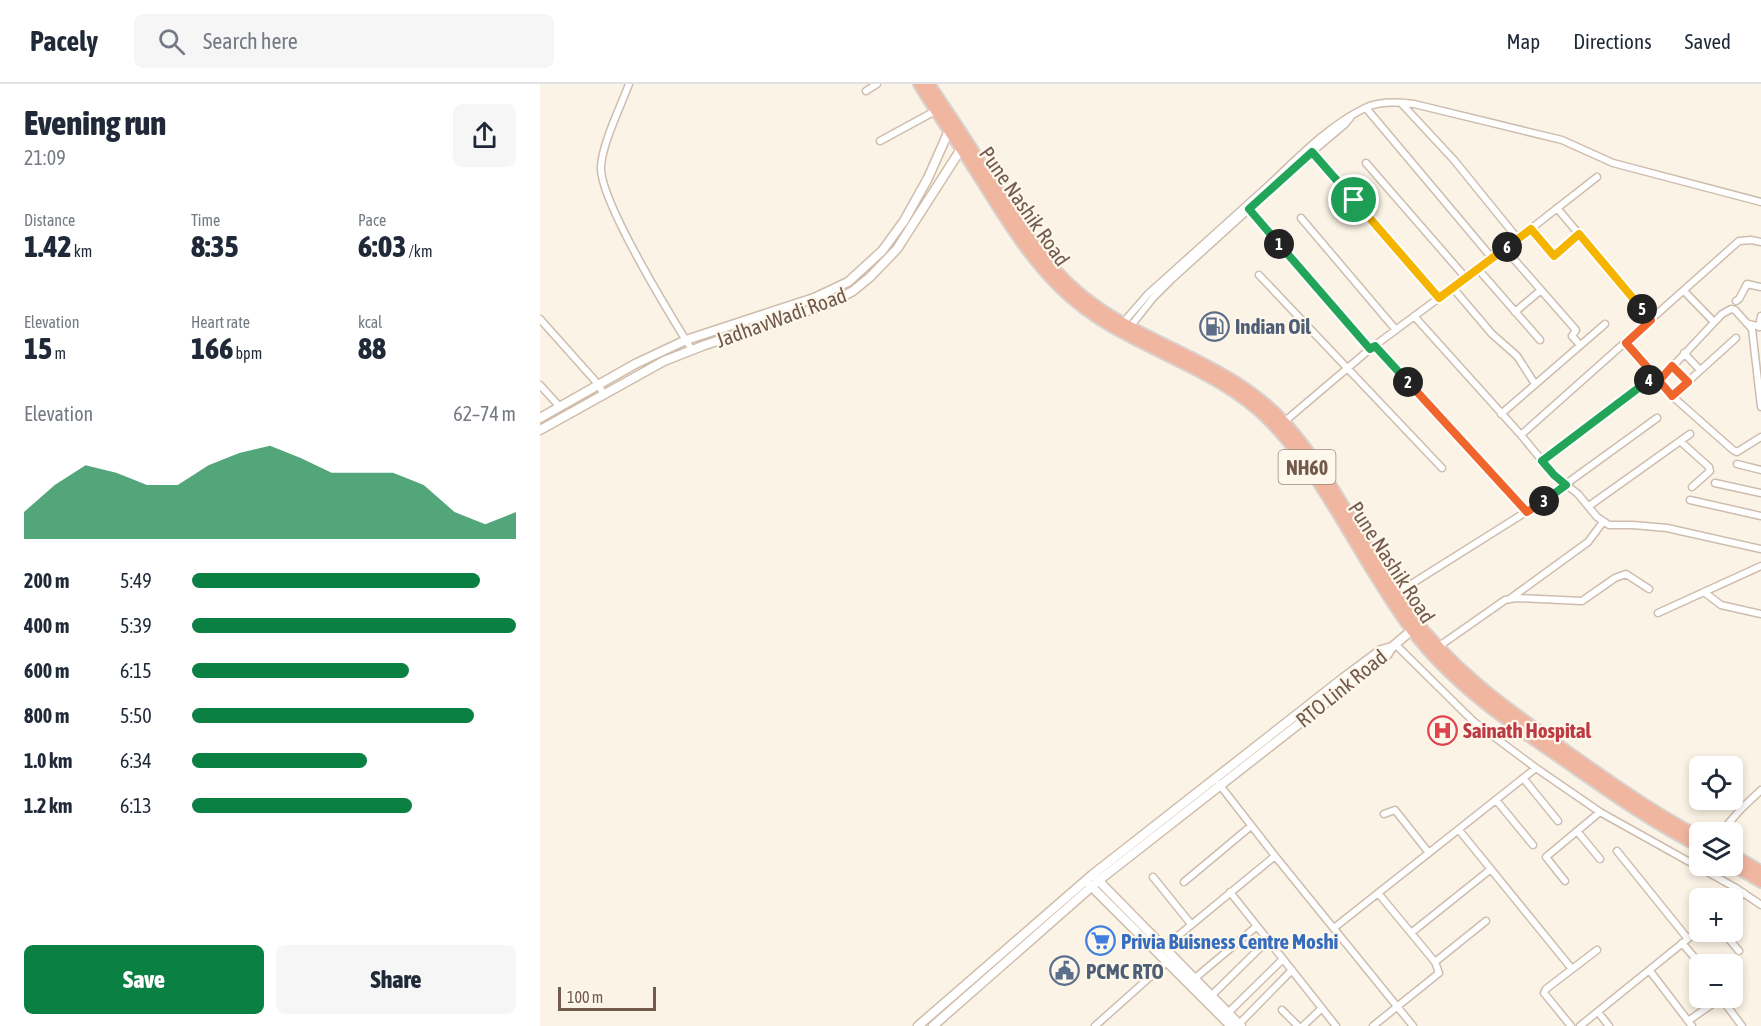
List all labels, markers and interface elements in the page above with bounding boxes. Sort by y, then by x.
search box [134,14,554,68]
text: Pacely [30,25,98,57]
icon: search [155,25,188,58]
text: Search here [203,28,298,54]
text: Map [1506,29,1540,53]
text: Directions [1573,29,1652,53]
text: Saved [1685,29,1731,53]
text: Evening run [24,104,166,142]
button: share [453,104,516,167]
street label: Pune Nashik Road [975,142,1075,270]
text: 21:09 [24,146,66,169]
pin [1328,174,1379,225]
icon: arrive [1337,183,1370,216]
text: Distance [24,211,75,229]
text: Time [191,211,220,229]
text: Pace [358,211,386,229]
text: 1.42 [24,229,72,263]
text: 8:35 [191,229,239,263]
text: 6:03 [358,229,406,263]
pin: 1 [1264,229,1294,259]
pin: 6 [1492,232,1522,262]
text: 1 [1275,235,1283,253]
text: 6 [1503,238,1511,256]
text: km [72,242,92,260]
text: /km [406,242,432,260]
street label: JadhavWadi Road [712,282,850,352]
pin: 5 [1627,294,1657,324]
text: 5 [1638,300,1646,318]
fuel station icon: Indian Oil [1198,310,1230,342]
text: Elevation [24,313,79,331]
text: Heart rate [191,313,250,331]
text: kcal [358,313,382,331]
place label: Indian Oil [1235,314,1311,338]
text: 15 [24,331,52,365]
text: 166 [191,331,233,365]
text: 88 [358,331,386,365]
text: m [52,344,66,362]
text: bpm [233,344,262,362]
pin: 4 [1634,365,1664,395]
pin: 2 [1393,367,1423,397]
text: 4 [1645,371,1653,389]
text: 2 [1404,373,1412,391]
text: Elevation [24,402,93,425]
text: 62–74 m [453,402,516,425]
road number: NH60 [1278,450,1335,484]
pin: 3 [1529,486,1559,516]
text: 3 [1540,492,1548,510]
street label: Pune Nashik Road [1344,497,1440,627]
text: 200 m [24,569,69,592]
text: 5:49 [120,569,152,592]
text: 400 m [24,614,69,637]
text: 5:39 [120,614,152,637]
street label: RTO Link Road [1291,644,1391,732]
text: 600 m [24,659,69,682]
text: 6:15 [120,659,152,682]
text: 800 m [24,704,69,727]
text: 5:50 [120,704,152,727]
hospital icon: Sainath Hospital [1426,714,1458,746]
place label: Sainath Hospital [1463,718,1592,742]
text: 1.0 km [24,749,72,772]
text: 6:34 [120,749,152,772]
map controls [1689,756,1743,1008]
button: locate [1689,756,1743,810]
text: 1.2 km [24,794,72,817]
text: 6:13 [120,794,152,817]
button: layers [1689,822,1743,876]
button: + [1689,888,1743,942]
supermarket icon: Privia Buisness Centre Moshi [1084,925,1116,957]
place label: Privia Buisness Centre Moshi [1121,929,1338,953]
button: Save [24,945,264,1014]
button: Share [276,945,516,1014]
button: − [1689,954,1743,1008]
public building icon: PCMC RTO [1049,955,1081,987]
place label: PCMC RTO [1086,959,1164,983]
scale bar [558,984,656,1012]
text: 100 m [567,988,603,1006]

